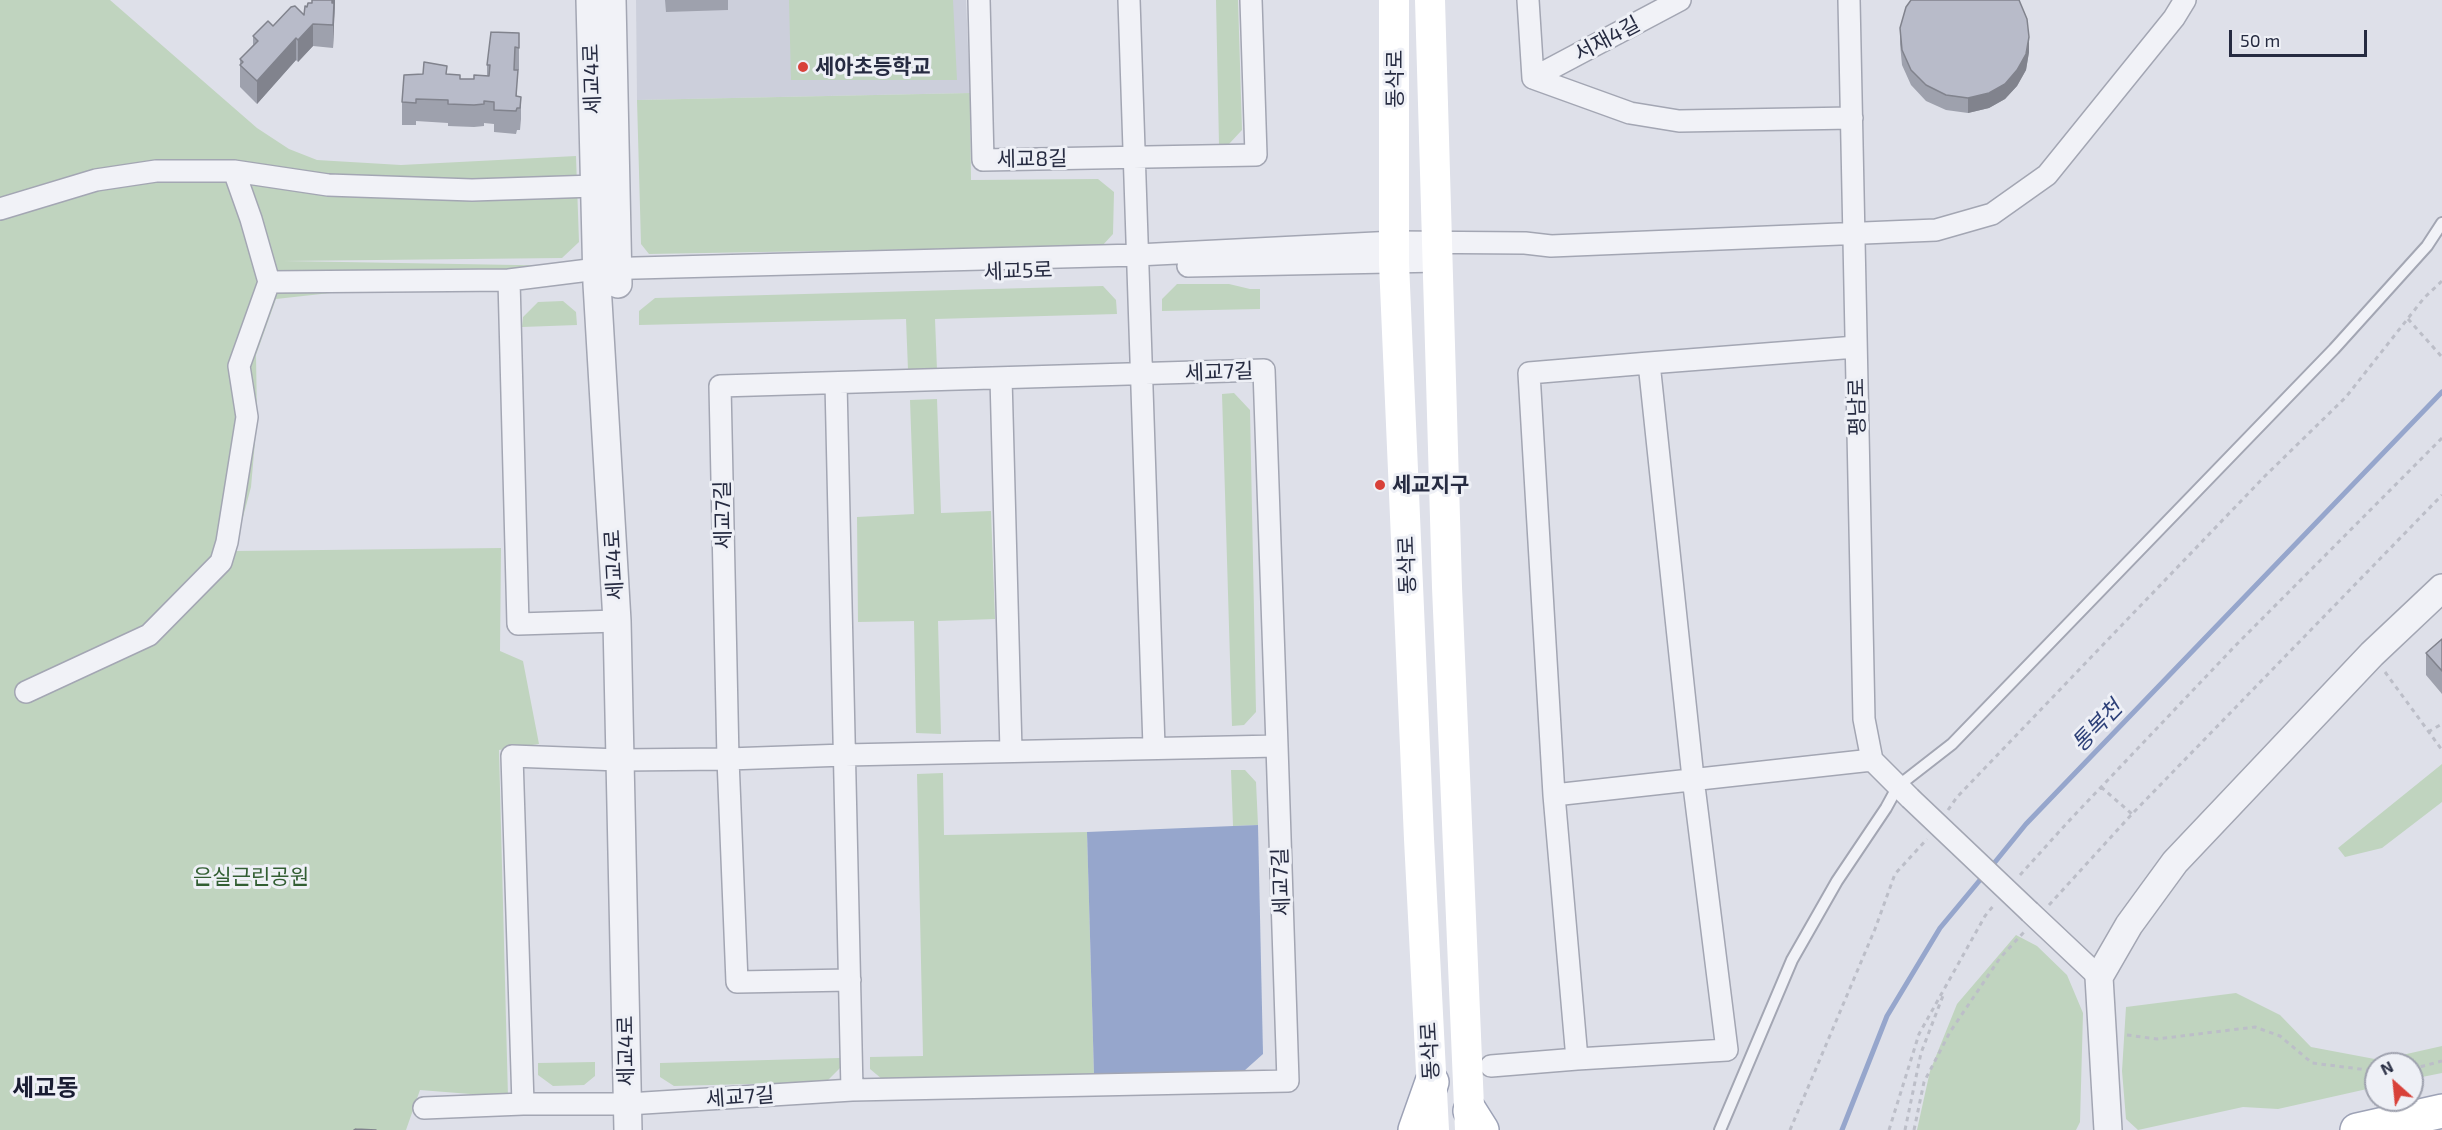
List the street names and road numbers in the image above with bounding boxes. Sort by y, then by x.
street label: 서재4길 [1570,11,1644,67]
street label: 세교4로 [578,43,606,115]
street label: 동삭로 [1382,50,1408,108]
street label: 세교8길 [996,146,1068,172]
street label: 세교5로 [983,257,1053,285]
street label: 세교7길 [1184,358,1254,386]
street label: 평남로 [1844,378,1870,436]
street label: 세교7길 [710,480,736,550]
street label: 세교4로 [600,529,628,601]
street label: 동삭로 [1393,536,1421,594]
street label: 세교7길 [1267,847,1295,917]
street label: 세교4로 [613,1015,639,1087]
street label: 동삭로 [1416,1021,1444,1081]
street label: 세교7길 [705,1082,775,1112]

